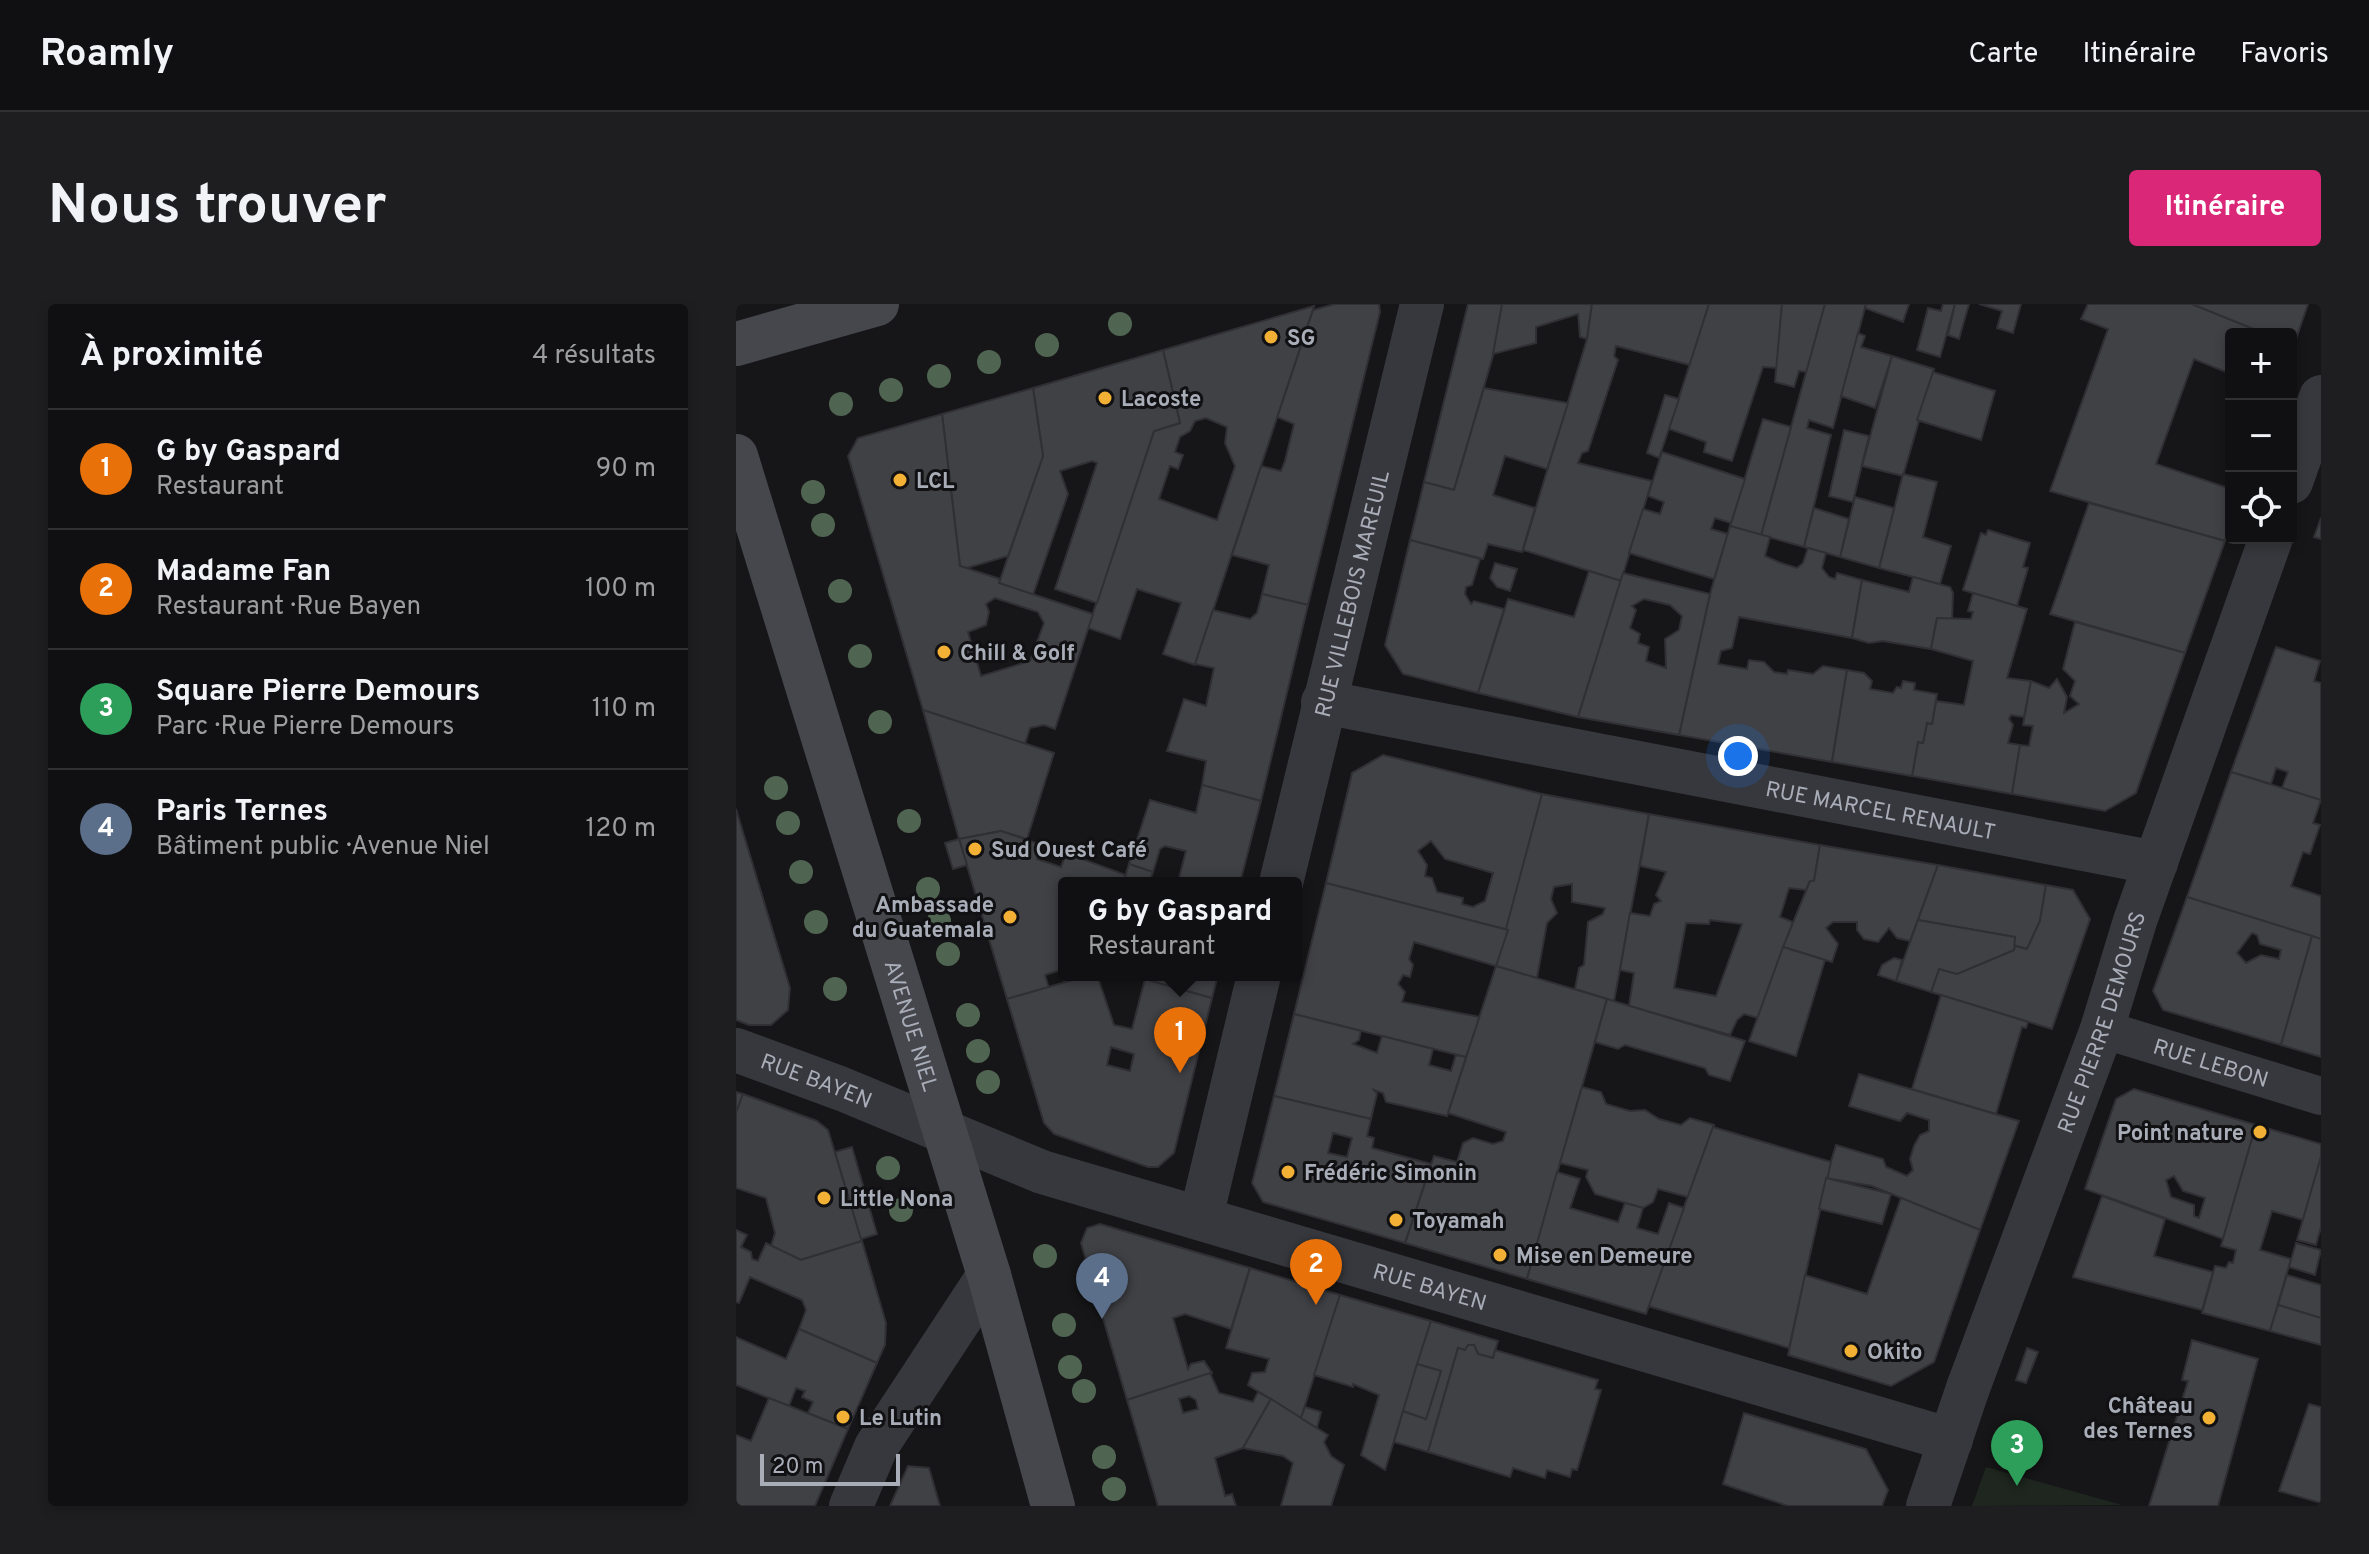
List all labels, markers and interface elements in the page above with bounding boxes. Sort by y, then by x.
text: Roamly [40,31,174,80]
text: Carte [1969,37,2038,73]
text: Itinéraire [2082,37,2196,73]
text: Favoris [2240,37,2329,73]
button: Itinéraire [2129,170,2321,246]
text: Nous trouver [48,173,387,243]
place label: SG [1287,326,1316,353]
marker: SG [1262,328,1280,346]
map controls [2225,328,2297,544]
button: + [2225,328,2297,400]
text: À proximité [80,335,263,378]
text: 4 résultats [532,340,656,373]
place label: Lacoste [1121,387,1201,414]
marker: Lacoste [1096,389,1114,407]
button: − [2225,400,2297,472]
text: G by Gaspard [156,434,341,471]
text: 1 [101,453,111,486]
text: 90 m [596,453,656,486]
street label: RUE VILLEBOIS MAREUIL [1311,468,1397,720]
place label: LCL [916,469,955,496]
text: Restaurant [156,471,284,504]
marker: LCL [891,471,909,489]
button: locate [2225,472,2297,544]
text: Madame Fan [156,554,331,591]
text: 2 [98,573,114,606]
text: 100 m [585,573,656,606]
text: Restaurant · Rue Bayen [156,591,421,624]
place label: Chill & Golf [960,641,1075,668]
marker: Chill & Golf [935,643,953,661]
text: Square Pierre Demours [156,674,480,711]
text: 3 [98,693,114,726]
text: 110 m [592,693,656,726]
text: Parc · Rue Pierre Demours [156,711,454,744]
your location [1718,736,1758,776]
street label: RUE MARCEL RENAULT [1763,777,1997,848]
text: Paris Ternes [156,794,328,831]
text: 4 [98,813,114,846]
text: 120 m [586,813,656,846]
text: Bâtiment public · Avenue Niel [156,831,490,864]
place label: Sud Ouest Café [991,838,1147,865]
marker: Sud Ouest Café [966,840,984,858]
popup [1058,877,1302,981]
place label: Ambassade du Guatemala [852,893,994,945]
text: G by Gaspard [1088,894,1272,931]
marker: Ambassade du Guatemala [1001,908,1019,926]
street label: RUE PIERRE DEMOURS [2053,908,2153,1138]
text: Restaurant [1088,931,1216,964]
street label: AVENUE NIEL [877,957,942,1095]
pin: 1 [1154,1007,1206,1073]
street label: RUE LEBON [2149,1034,2271,1095]
street label: RUE BAYEN [756,1049,875,1116]
place label: Point nature [2117,1121,2244,1148]
marker: Point nature [2251,1123,2269,1141]
place label: Frédéric Simonin [1304,1161,1477,1188]
marker: Frédéric Simonin [1279,1163,1297,1181]
place label: Little Nona [840,1187,953,1214]
marker: Little Nona [815,1189,833,1207]
place label: Toyamah [1412,1209,1504,1236]
marker: Toyamah [1387,1211,1405,1229]
pin: 2 [1290,1239,1342,1305]
place label: Mise en Demeure [1516,1244,1692,1271]
marker: Mise en Demeure [1491,1246,1509,1264]
pin: 4 [1076,1253,1128,1319]
street label: RUE BAYEN [1369,1259,1489,1318]
place label: Okito [1867,1340,1922,1367]
marker: Okito [1842,1342,1860,1360]
place label: Château des Ternes [2083,1394,2193,1446]
place label: Le Lutin [859,1406,942,1433]
marker: Le Lutin [834,1408,852,1426]
marker: Château des Ternes [2200,1409,2218,1427]
pin: 3 [1991,1420,2043,1486]
scale bar [760,1450,900,1486]
text: 20 m [772,1454,823,1481]

